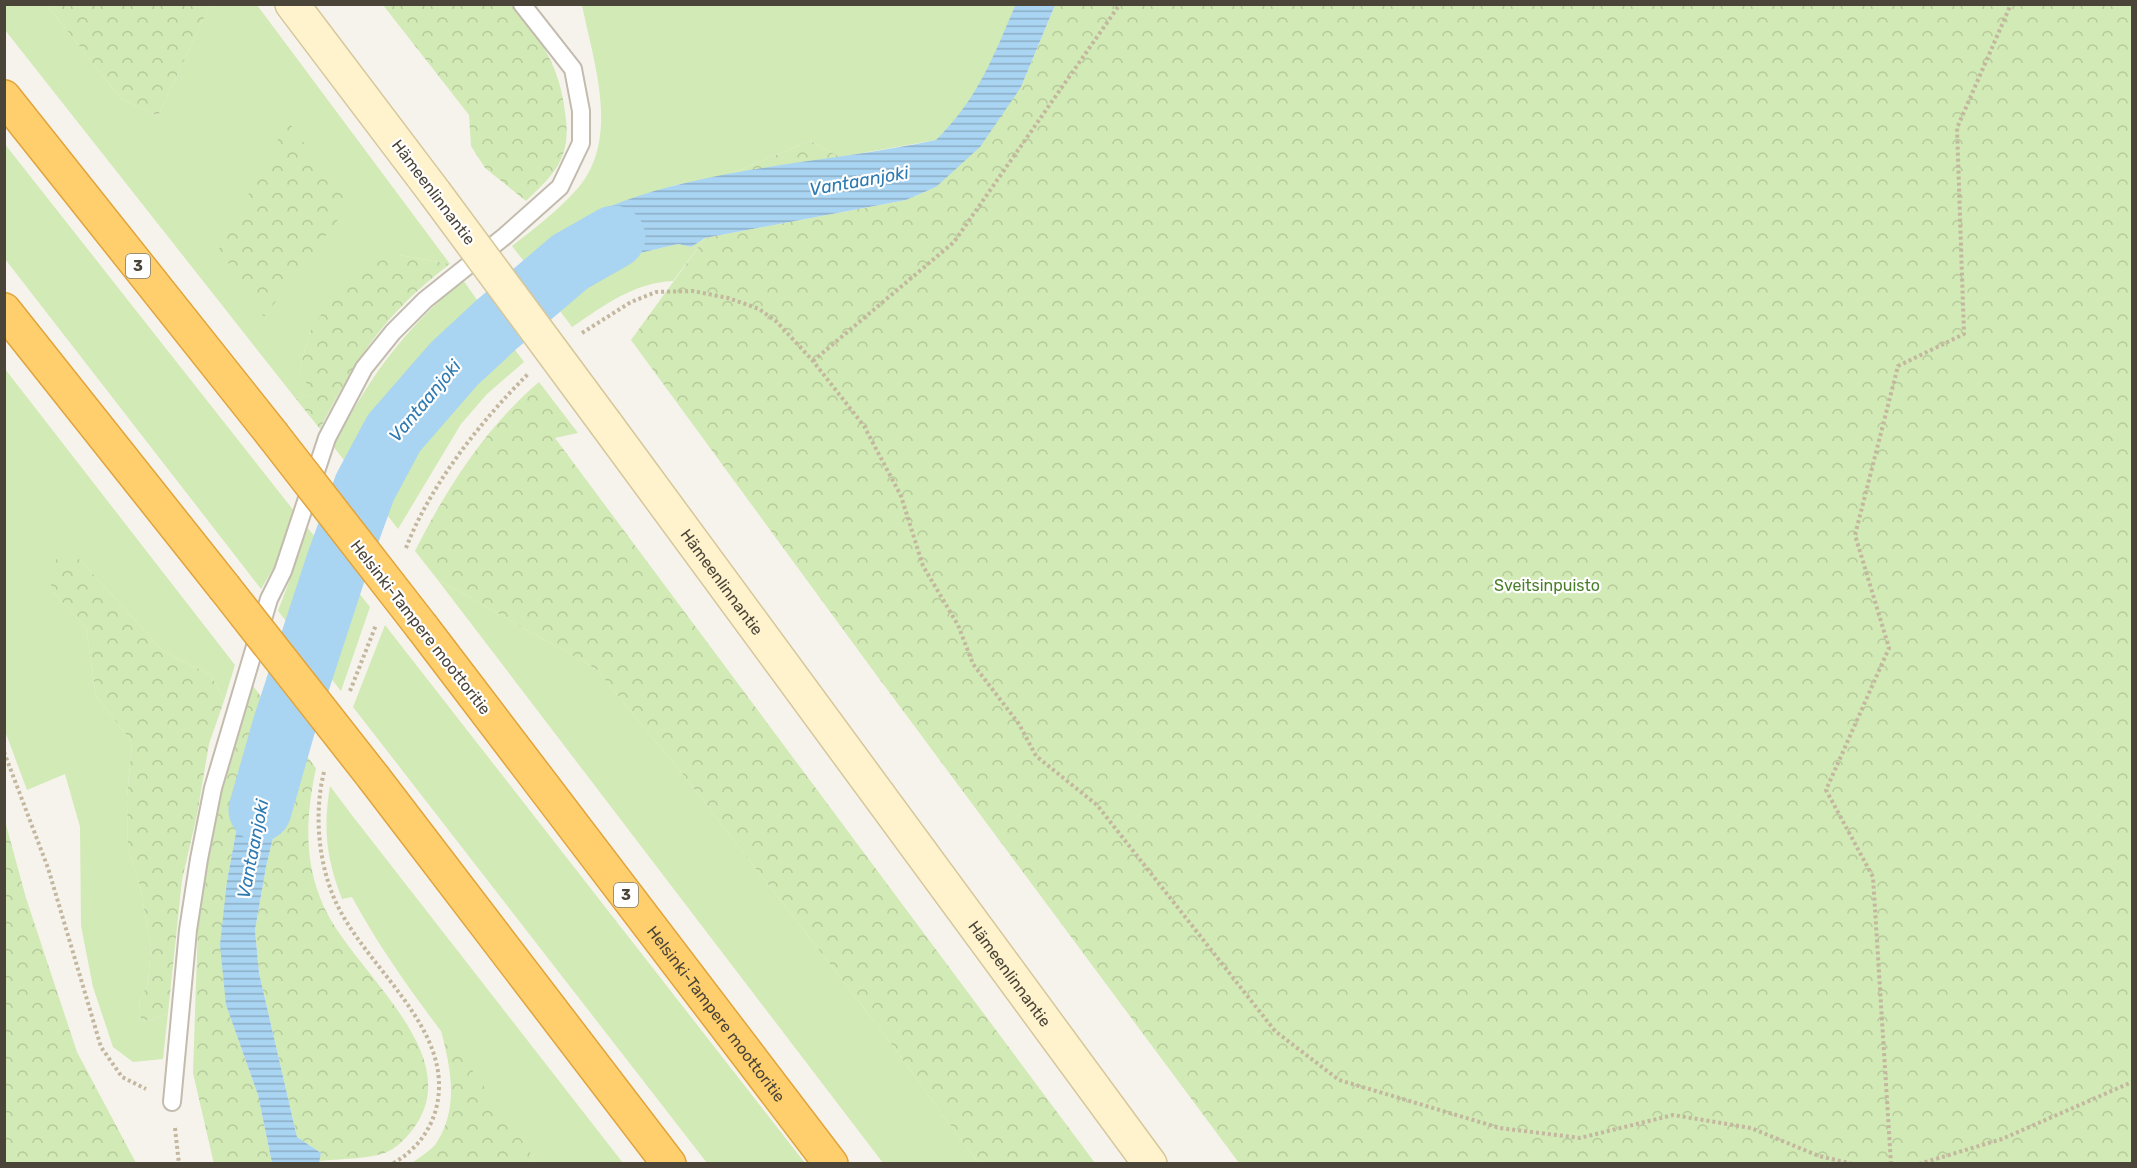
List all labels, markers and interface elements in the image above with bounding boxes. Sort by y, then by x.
street label: Hämeenlinnantie [388,136,479,249]
water label: Vantaanjoki [808,161,911,201]
road number: 3 [126,254,150,278]
water label: Vantaanjoki [384,355,466,447]
street label: Hämeenlinnantie [676,525,767,639]
street label: Helsinki-Tampere moottoritie [347,536,495,718]
park label: Sveitsinpuisto [1494,576,1600,595]
water label: Vantaanjoki [233,797,274,900]
road number: 3 [614,883,638,907]
street label: Hämeenlinnantie [964,917,1055,1031]
street label: Helsinki-Tampere moottoritie [643,922,789,1106]

